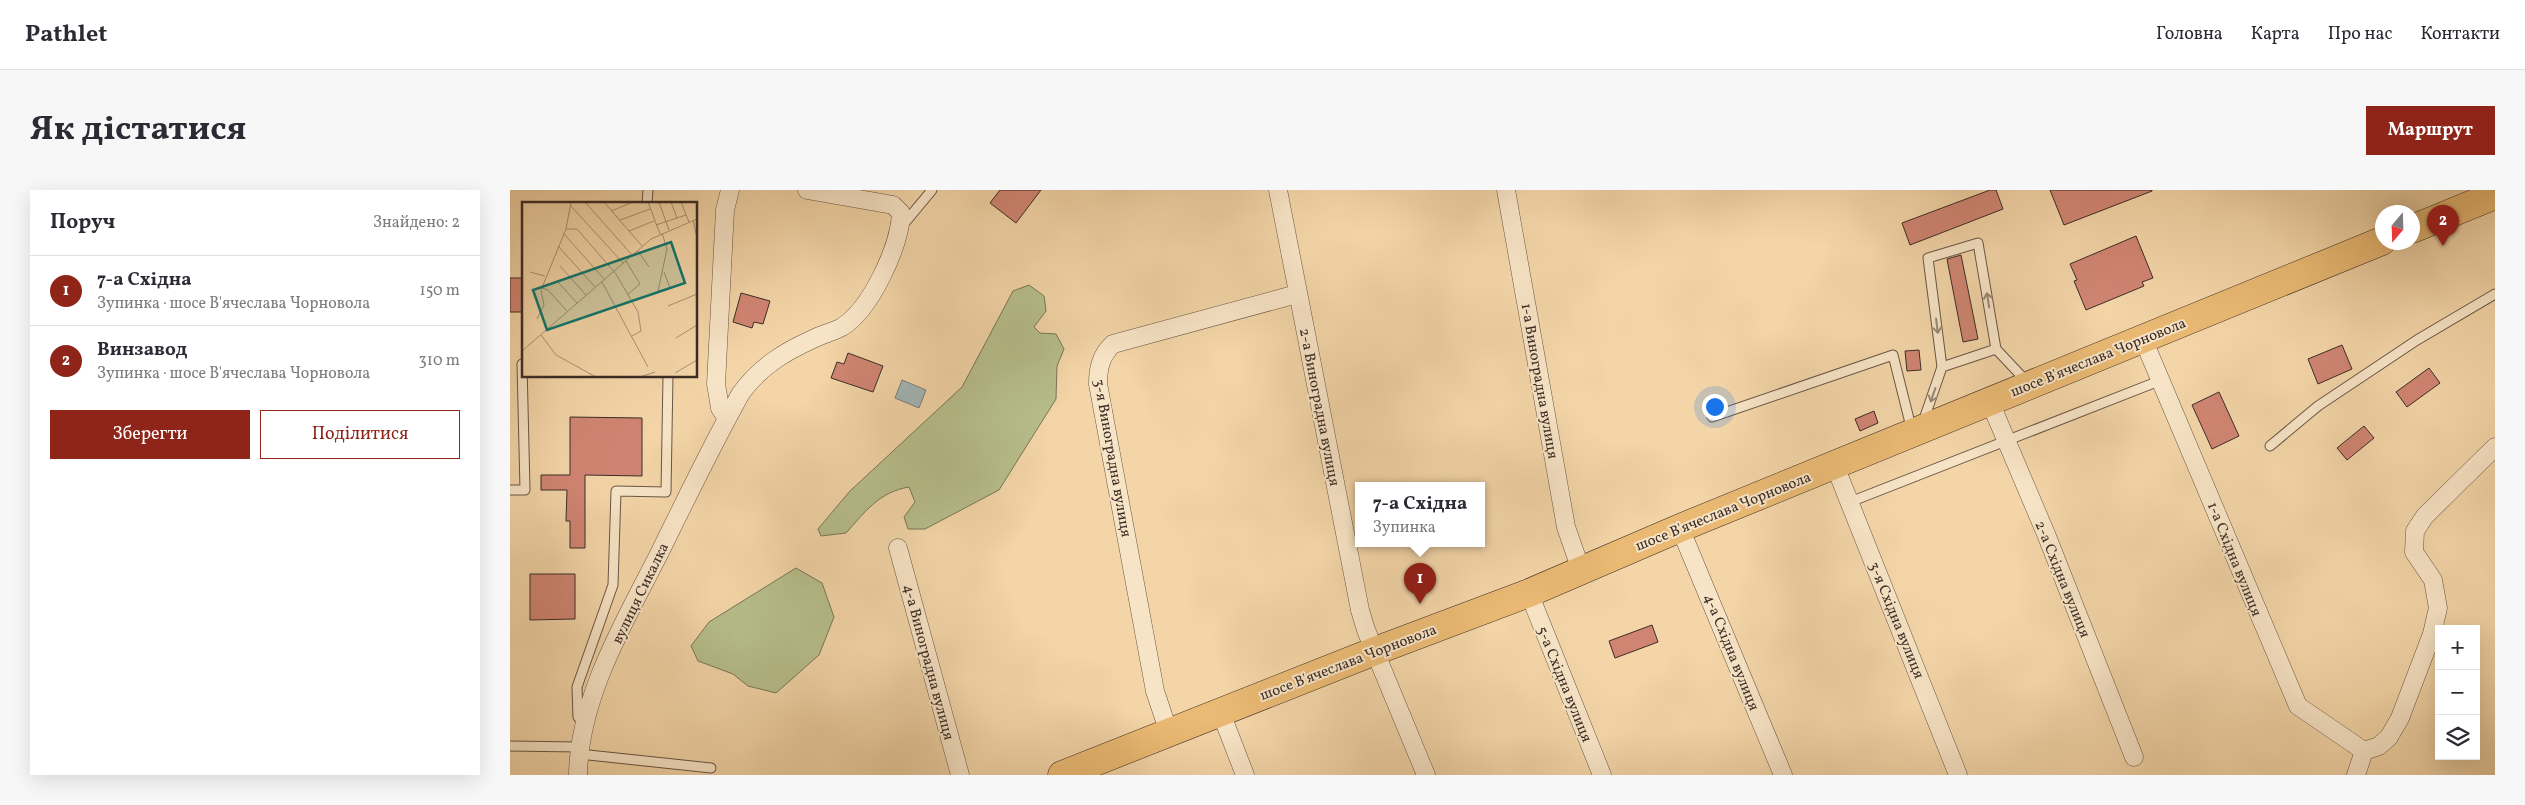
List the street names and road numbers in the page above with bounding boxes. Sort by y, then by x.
street label: 1-а Виноградна вулиця [1515,302,1563,461]
street label: шосе В'ячеслава Чорновола [2007,313,2190,403]
street label: 2-а Виноградна вулиця [1293,327,1344,488]
street label: 3-я Виноградна вулиця [1087,378,1136,539]
street label: шосе В'ячеслава Чорновола [1632,467,1815,557]
street label: 1-а Східна вулиця [2201,499,2266,620]
street label: 2-а Східна вулиця [2029,518,2095,641]
street label: вулиця Сикалка [608,540,675,648]
street label: 3-я Східна вулиця [1863,559,1929,682]
street label: 4-а Виноградна вулиця [897,582,959,743]
street label: 4-а Східна вулиця [1698,591,1764,714]
street label: шосе В'ячеслава Чорновола [1257,620,1440,707]
street label: 5-а Східна вулиця [1531,623,1597,746]

